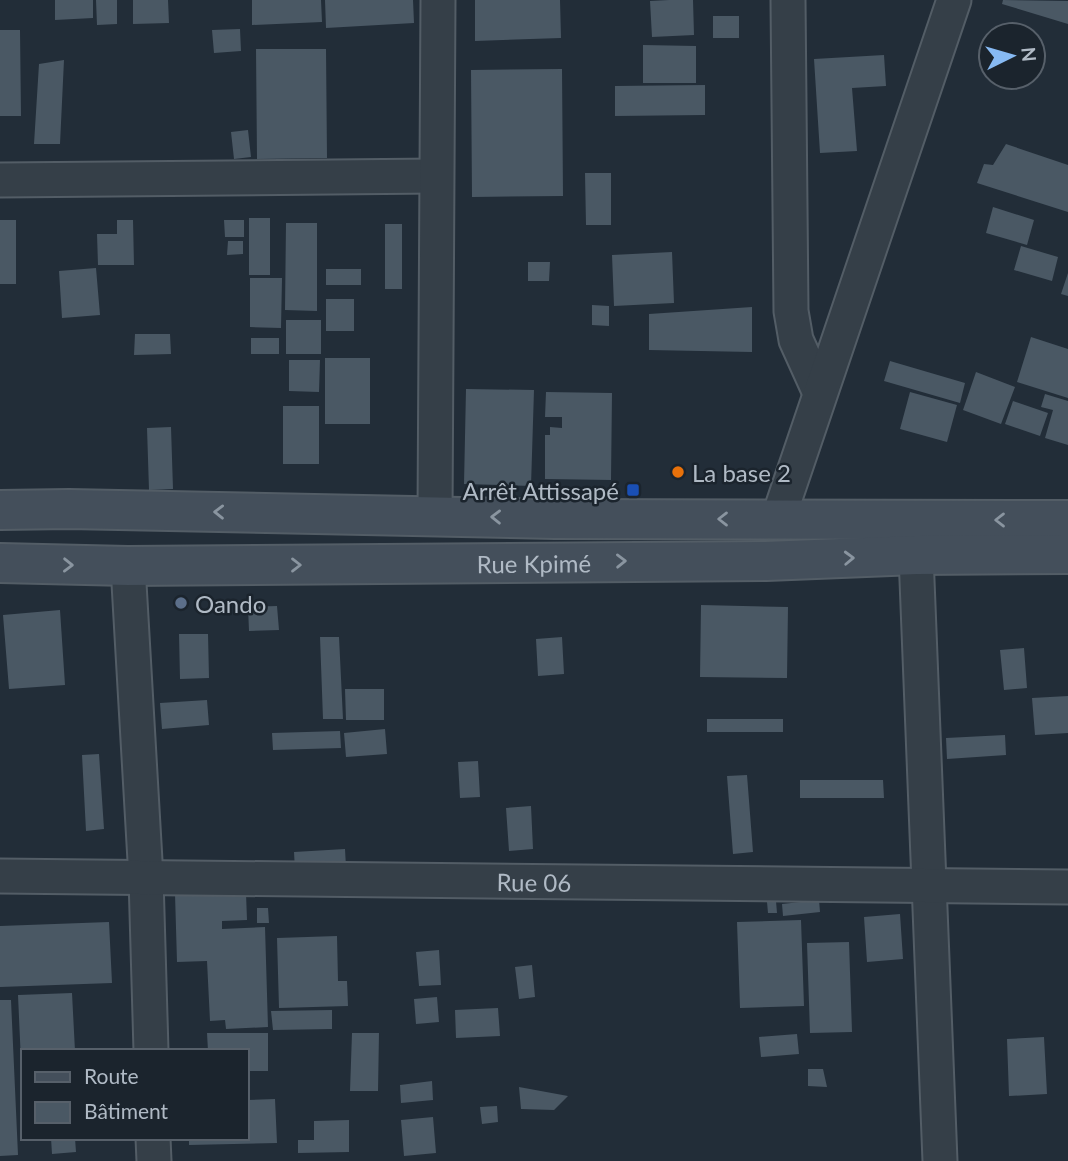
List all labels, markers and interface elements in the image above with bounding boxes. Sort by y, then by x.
north arrow [977,21,1047,91]
text: N [1017,46,1042,63]
place label: La base 2 [692,458,791,487]
marker: La base 2 [670,464,686,480]
place label: Arrêt Attissapé [463,476,619,505]
marker: Arrêt Attissapé [625,482,641,498]
one-way arrow [214,504,224,520]
one-way arrow [490,510,501,525]
one-way arrow [718,511,728,527]
one-way arrow [994,512,1005,528]
street label: Rue Kpimé [477,548,591,578]
one-way arrow [843,550,854,565]
one-way arrow [616,554,627,569]
one-way arrow [63,557,74,572]
one-way arrow [291,557,301,573]
place label: Oando [195,589,266,618]
marker: Oando [173,595,189,611]
street label: Rue 06 [497,867,571,896]
legend [21,1049,248,1140]
text: Route [84,1063,139,1088]
text: Bâtiment [84,1098,169,1123]

